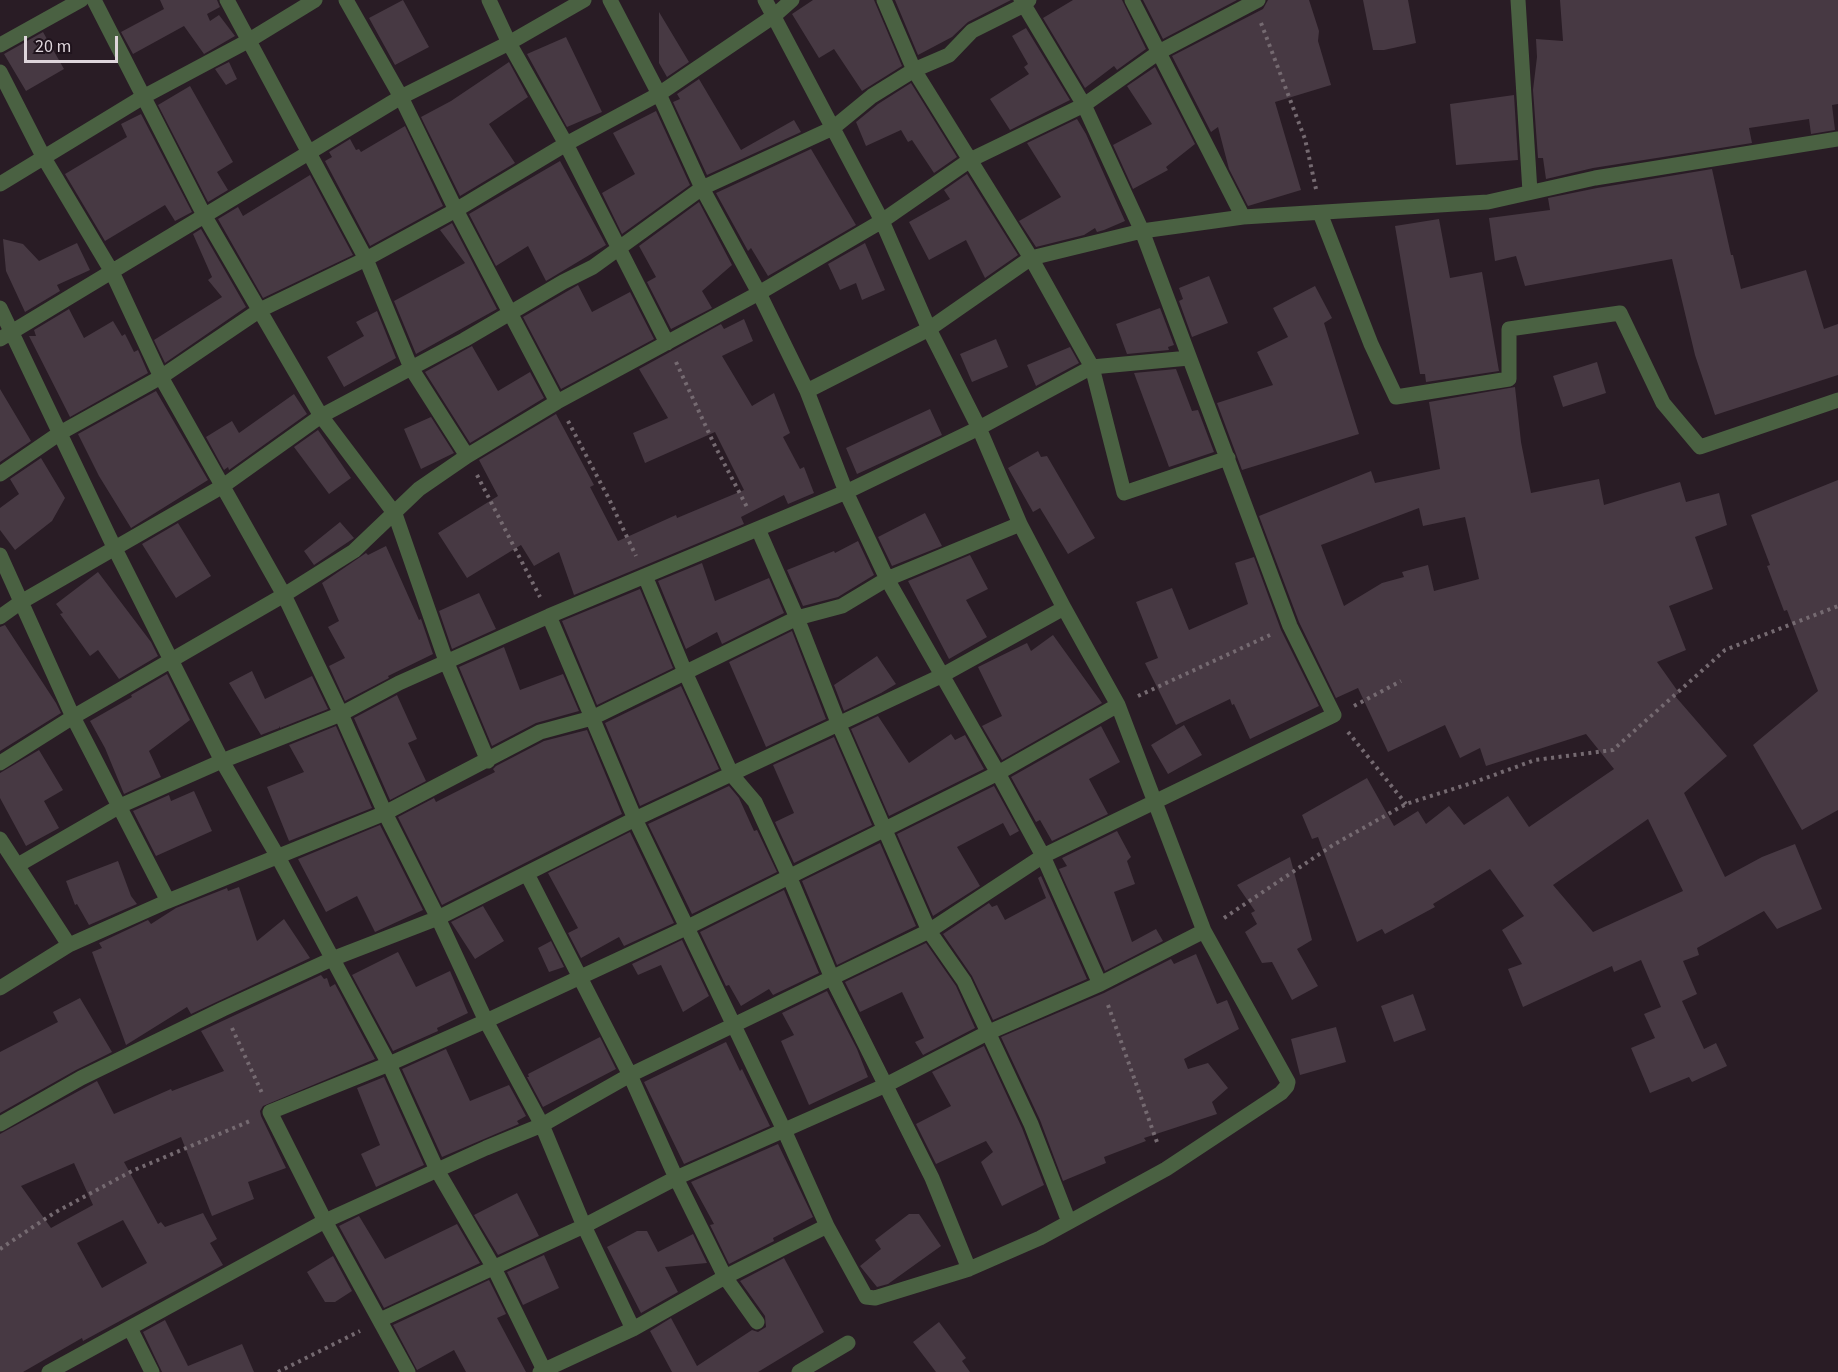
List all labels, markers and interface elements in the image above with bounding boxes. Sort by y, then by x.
scale bar [27,24,122,62]
text: 20 m [35,34,71,59]

